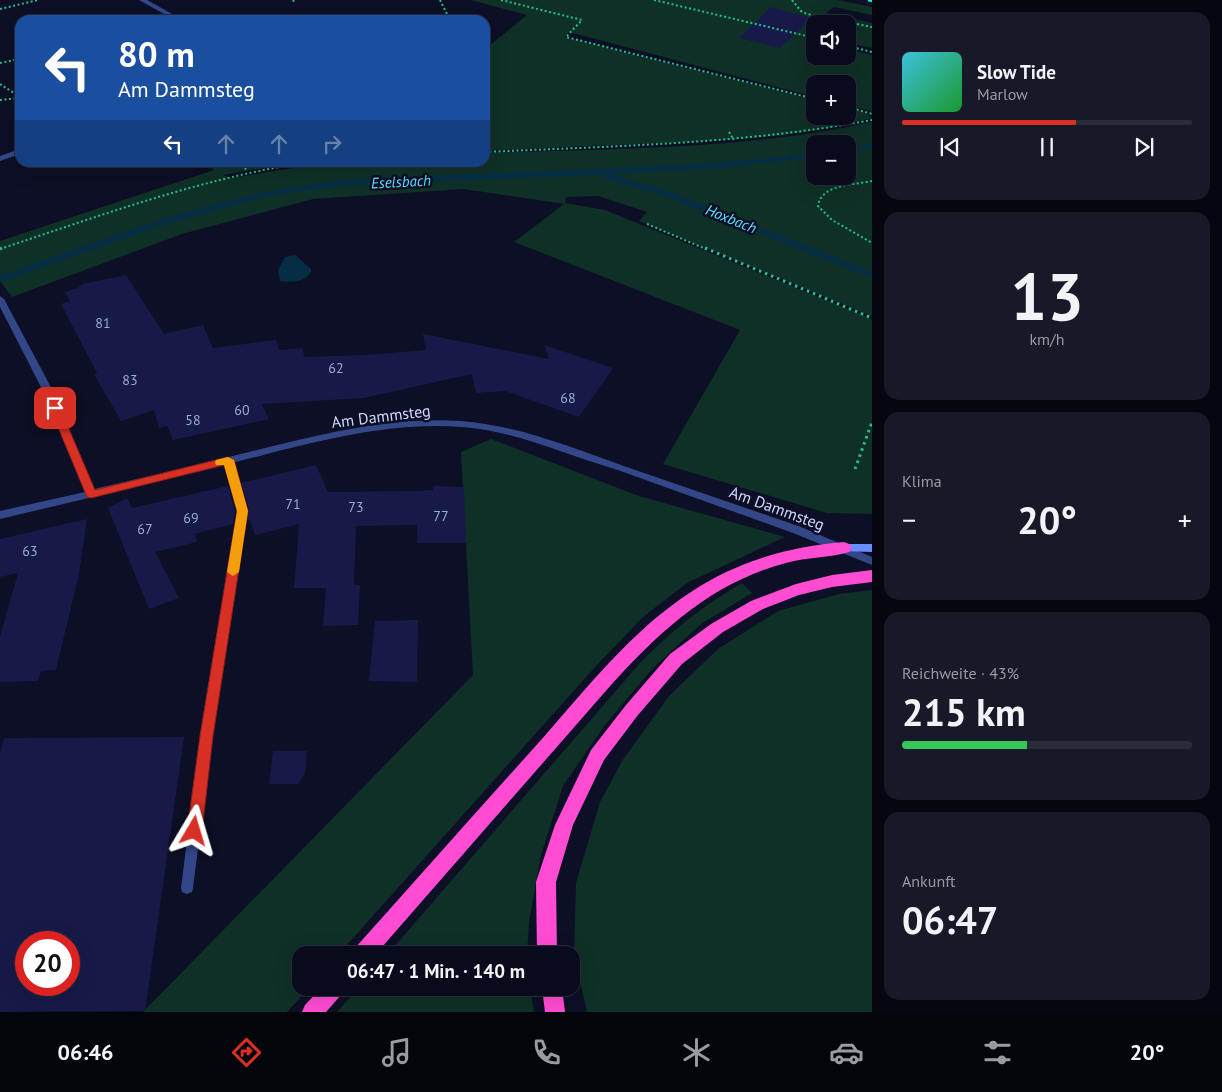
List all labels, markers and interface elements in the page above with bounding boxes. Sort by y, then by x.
map controls [806,15,856,185]
button: sound [806,15,856,65]
text: 80 m [118,31,195,77]
icon: left [35,35,100,100]
text: Slow Tide [977,60,1056,84]
text: Am Dammsteg [118,75,255,103]
button: + [806,75,856,125]
text: Marlow [977,84,1028,104]
icon: left [159,130,187,158]
icon: ahead [212,130,240,158]
icon: ahead [265,130,293,158]
icon: right [318,130,346,158]
icon: previous [936,133,964,161]
icon: pause [1033,133,1061,161]
icon: next [1130,133,1158,161]
button: − [806,135,856,185]
water label: Eselsbach [371,170,431,193]
water label: Hoxbach [703,200,759,237]
text: 13 [1010,254,1084,338]
house number: 81 [95,314,111,332]
text: km/h [1029,329,1065,349]
house number: 62 [328,359,344,377]
house number: 83 [122,371,138,389]
pin [34,387,76,429]
house number: 68 [560,389,576,407]
icon: arrive [41,394,69,422]
street label: Am Dammsteg [330,400,432,432]
house number: 60 [234,401,250,419]
house number: 58 [185,411,201,429]
text: Klima [902,471,942,491]
street label: Am Dammsteg [727,482,827,534]
house number: 71 [285,495,301,513]
text: 20° [1017,495,1077,544]
house number: 73 [348,498,364,516]
text: − [902,501,916,538]
text: + [1178,501,1192,538]
house number: 77 [433,507,449,525]
house number: 69 [183,509,199,527]
house number: 67 [137,520,153,538]
house number: 63 [22,542,38,560]
text: Reichweite · 43% [902,663,1019,683]
text: 215 km [902,687,1026,736]
position arrow [167,804,219,856]
text: Ankunft [902,871,955,891]
text: 06:47 [902,895,998,944]
speed limit sign: 20 [15,931,80,996]
text: 06:47 · 1 Min. · 140 m [347,959,525,983]
icon: directions [229,1035,264,1070]
icon: music [379,1035,414,1070]
icon: phone [529,1035,564,1070]
icon: climate [679,1035,714,1070]
icon: car [829,1035,864,1070]
icon: filters [980,1035,1015,1070]
text: 06:46 [58,1038,113,1066]
text: 20° [1130,1038,1164,1066]

